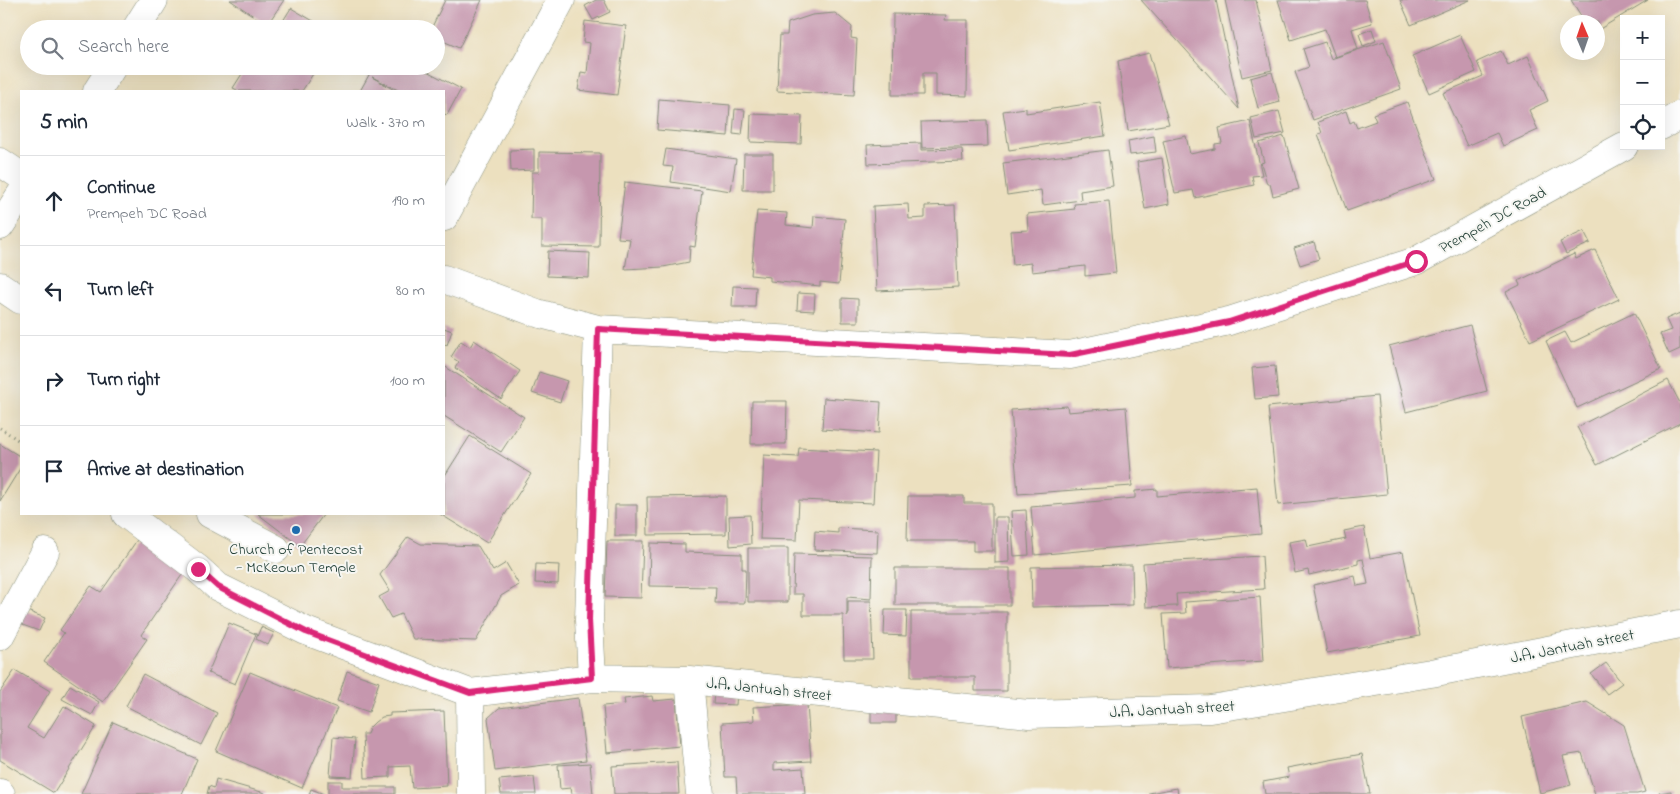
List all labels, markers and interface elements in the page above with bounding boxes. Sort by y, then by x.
north arrow [1560,15,1605,60]
map controls [1620,15,1665,150]
button: + [1620,15,1665,60]
search box [20,20,445,75]
icon: search [38,34,66,62]
text: Search here [78,34,169,61]
button: − [1620,60,1665,105]
button: locate [1620,105,1665,150]
text: 5 min [40,108,88,138]
text: Walk · 370 m [346,111,425,135]
text: Continue [87,175,155,202]
street label: Prempeh DC Road [1435,181,1551,260]
icon: ahead [40,187,68,215]
text: 190 m [392,189,425,213]
text: Prempeh DC Road [87,202,207,226]
route start [1405,250,1428,273]
icon: left [40,277,68,305]
text: Turn left [87,277,154,304]
text: 80 m [396,279,425,303]
icon: right [40,367,68,395]
text: Turn right [87,367,160,394]
text: 100 m [390,369,425,393]
icon: arrive [40,457,68,485]
text: Arrive at destination [87,457,244,484]
marker: Church of Pentecost - McKeown Temple [290,524,302,536]
place label: Church of Pentecost - McKeown Temple [229,538,363,580]
route end [187,558,210,581]
street label: J.A. Jantuah street [1509,623,1637,671]
street label: J.A. Jantuah street [705,671,833,709]
street label: J.A. Jantuah street [1109,695,1236,725]

